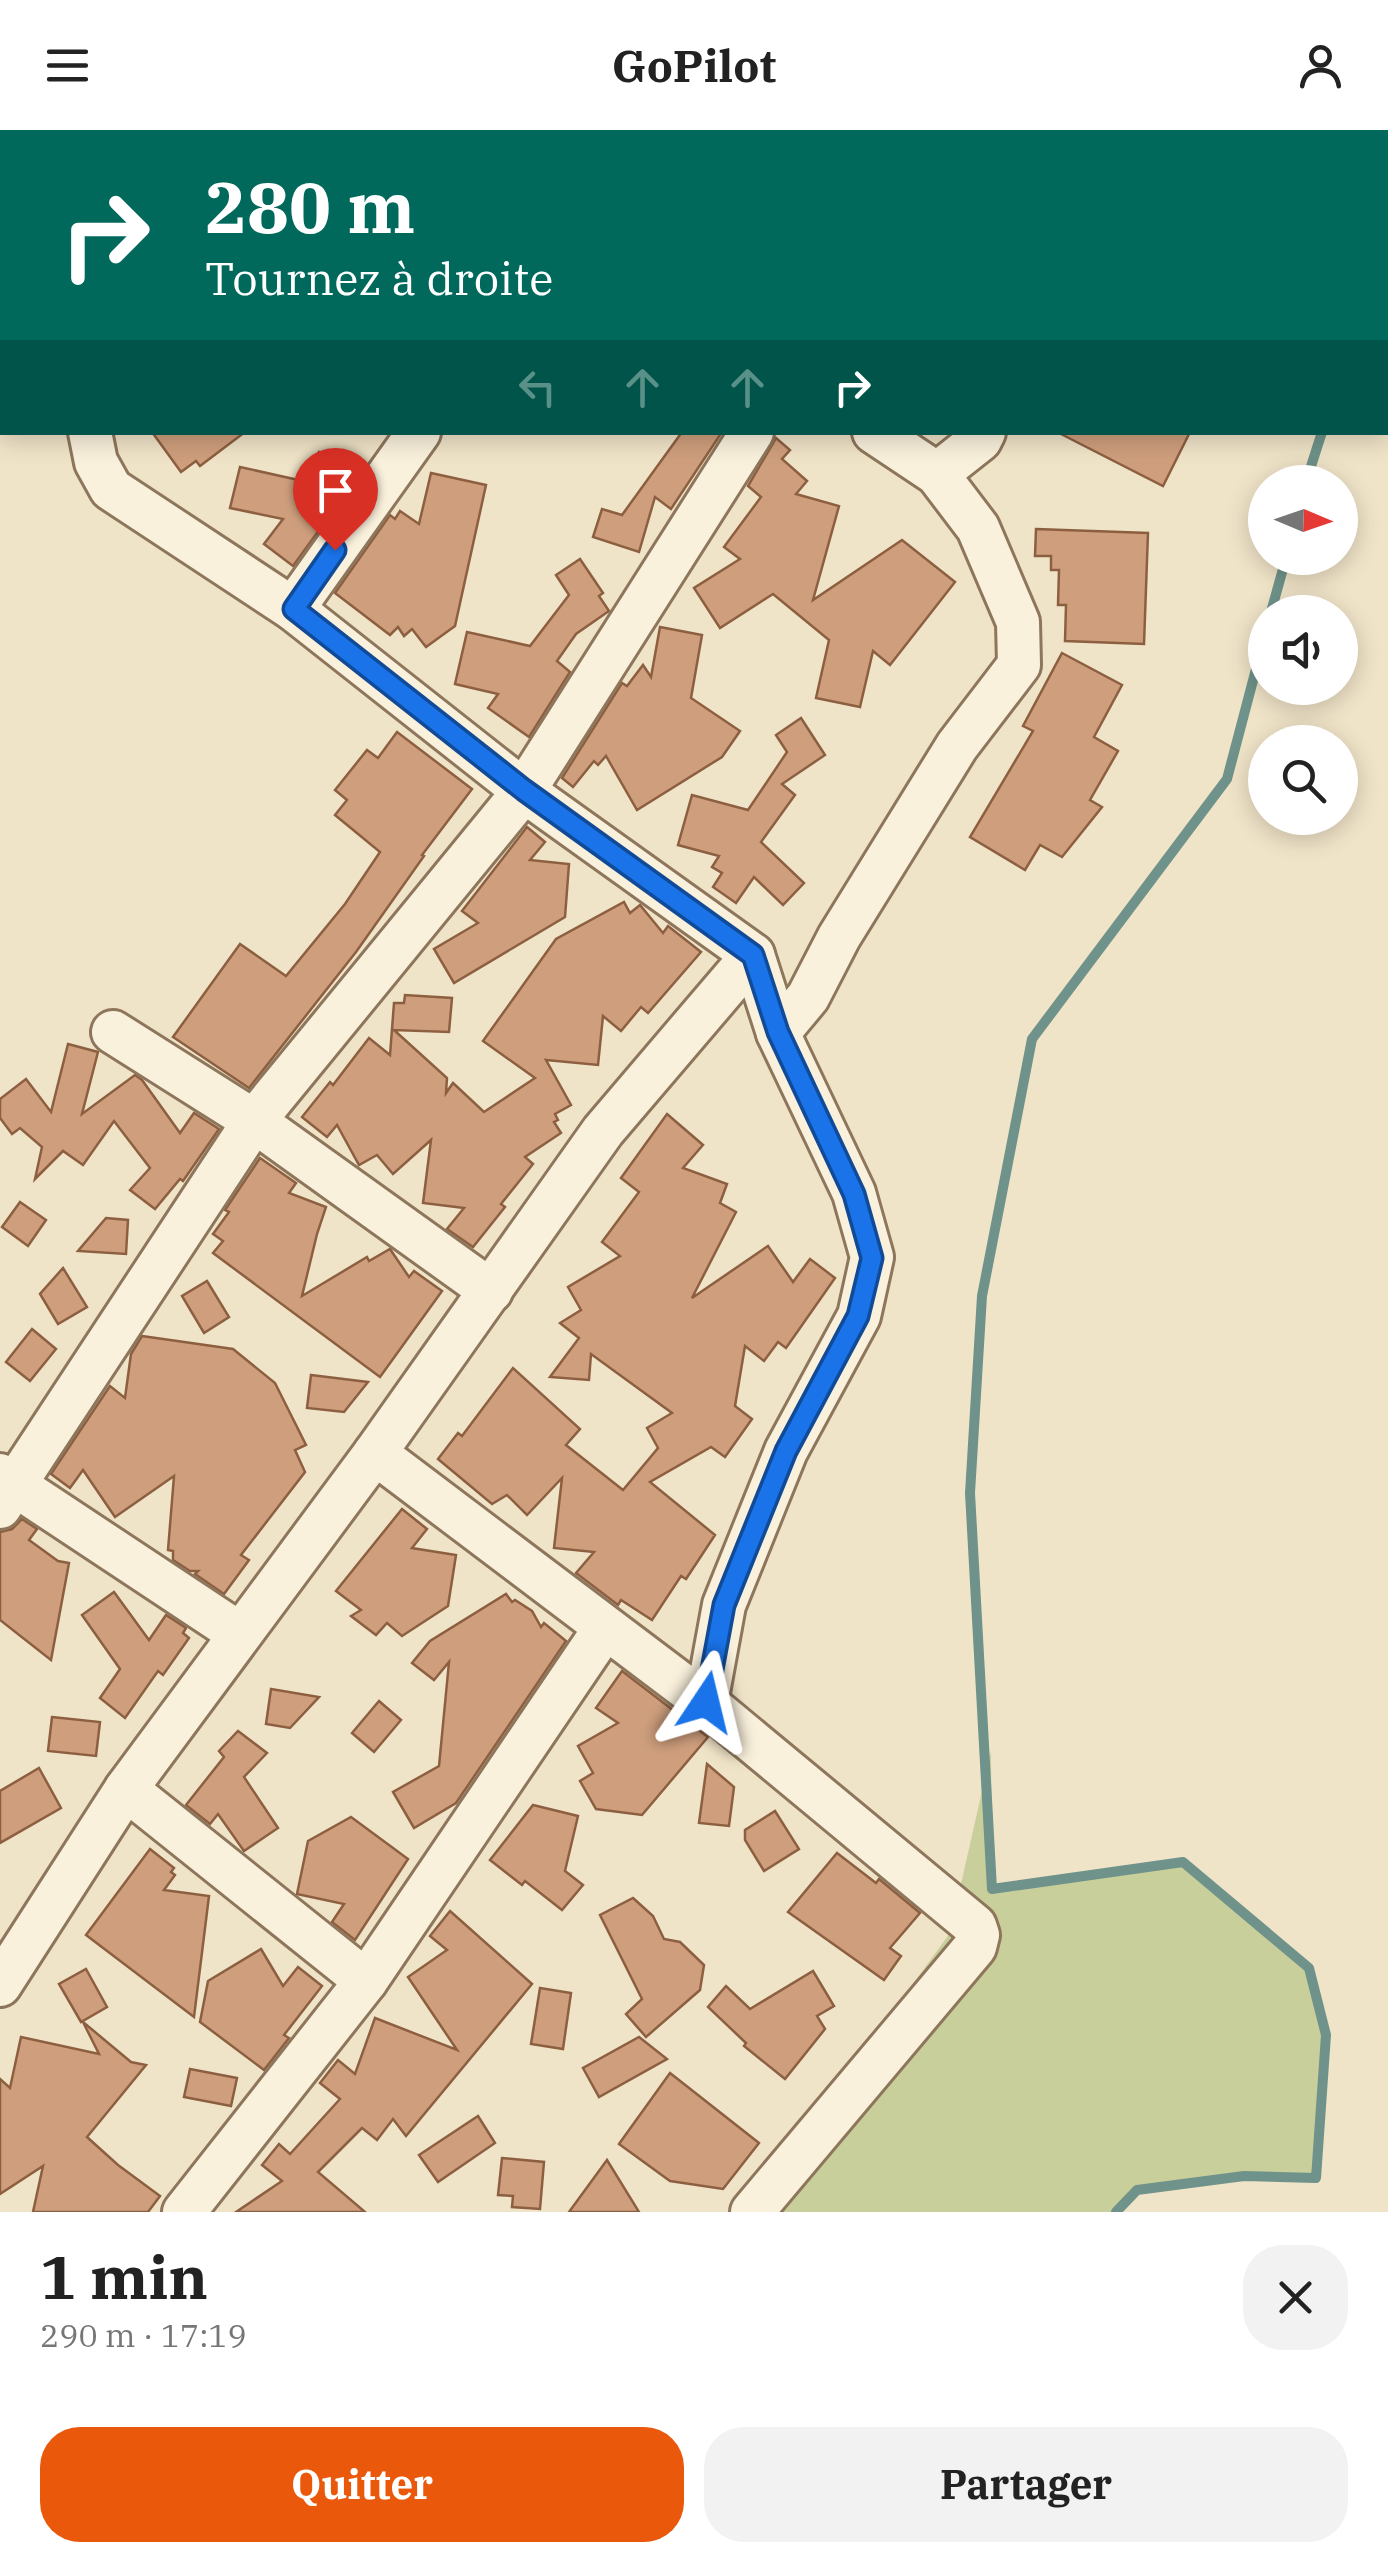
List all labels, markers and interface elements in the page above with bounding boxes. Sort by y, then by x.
text: GoPilot [612,36,776,94]
icon: menu [40,38,95,93]
icon: person [1293,38,1348,93]
text: 280 m [205,161,415,252]
icon: right [40,170,170,300]
text: Tournez à droite [205,249,553,307]
icon: left [510,360,565,415]
icon: ahead [615,360,670,415]
icon: ahead [720,360,775,415]
icon: right [825,360,880,415]
pin [293,448,378,551]
icon: arrive [308,463,363,518]
north arrow [1248,465,1358,575]
map controls [1248,465,1358,835]
button: sound [1248,595,1358,705]
button: search [1248,725,1358,835]
position arrow [654,1650,758,1754]
text: 1 min [40,2237,208,2316]
button: close [1243,2245,1348,2350]
text: 290 m · 17:19 [40,2314,247,2356]
button: Quitter [40,2427,684,2542]
button: Partager [704,2427,1348,2542]

